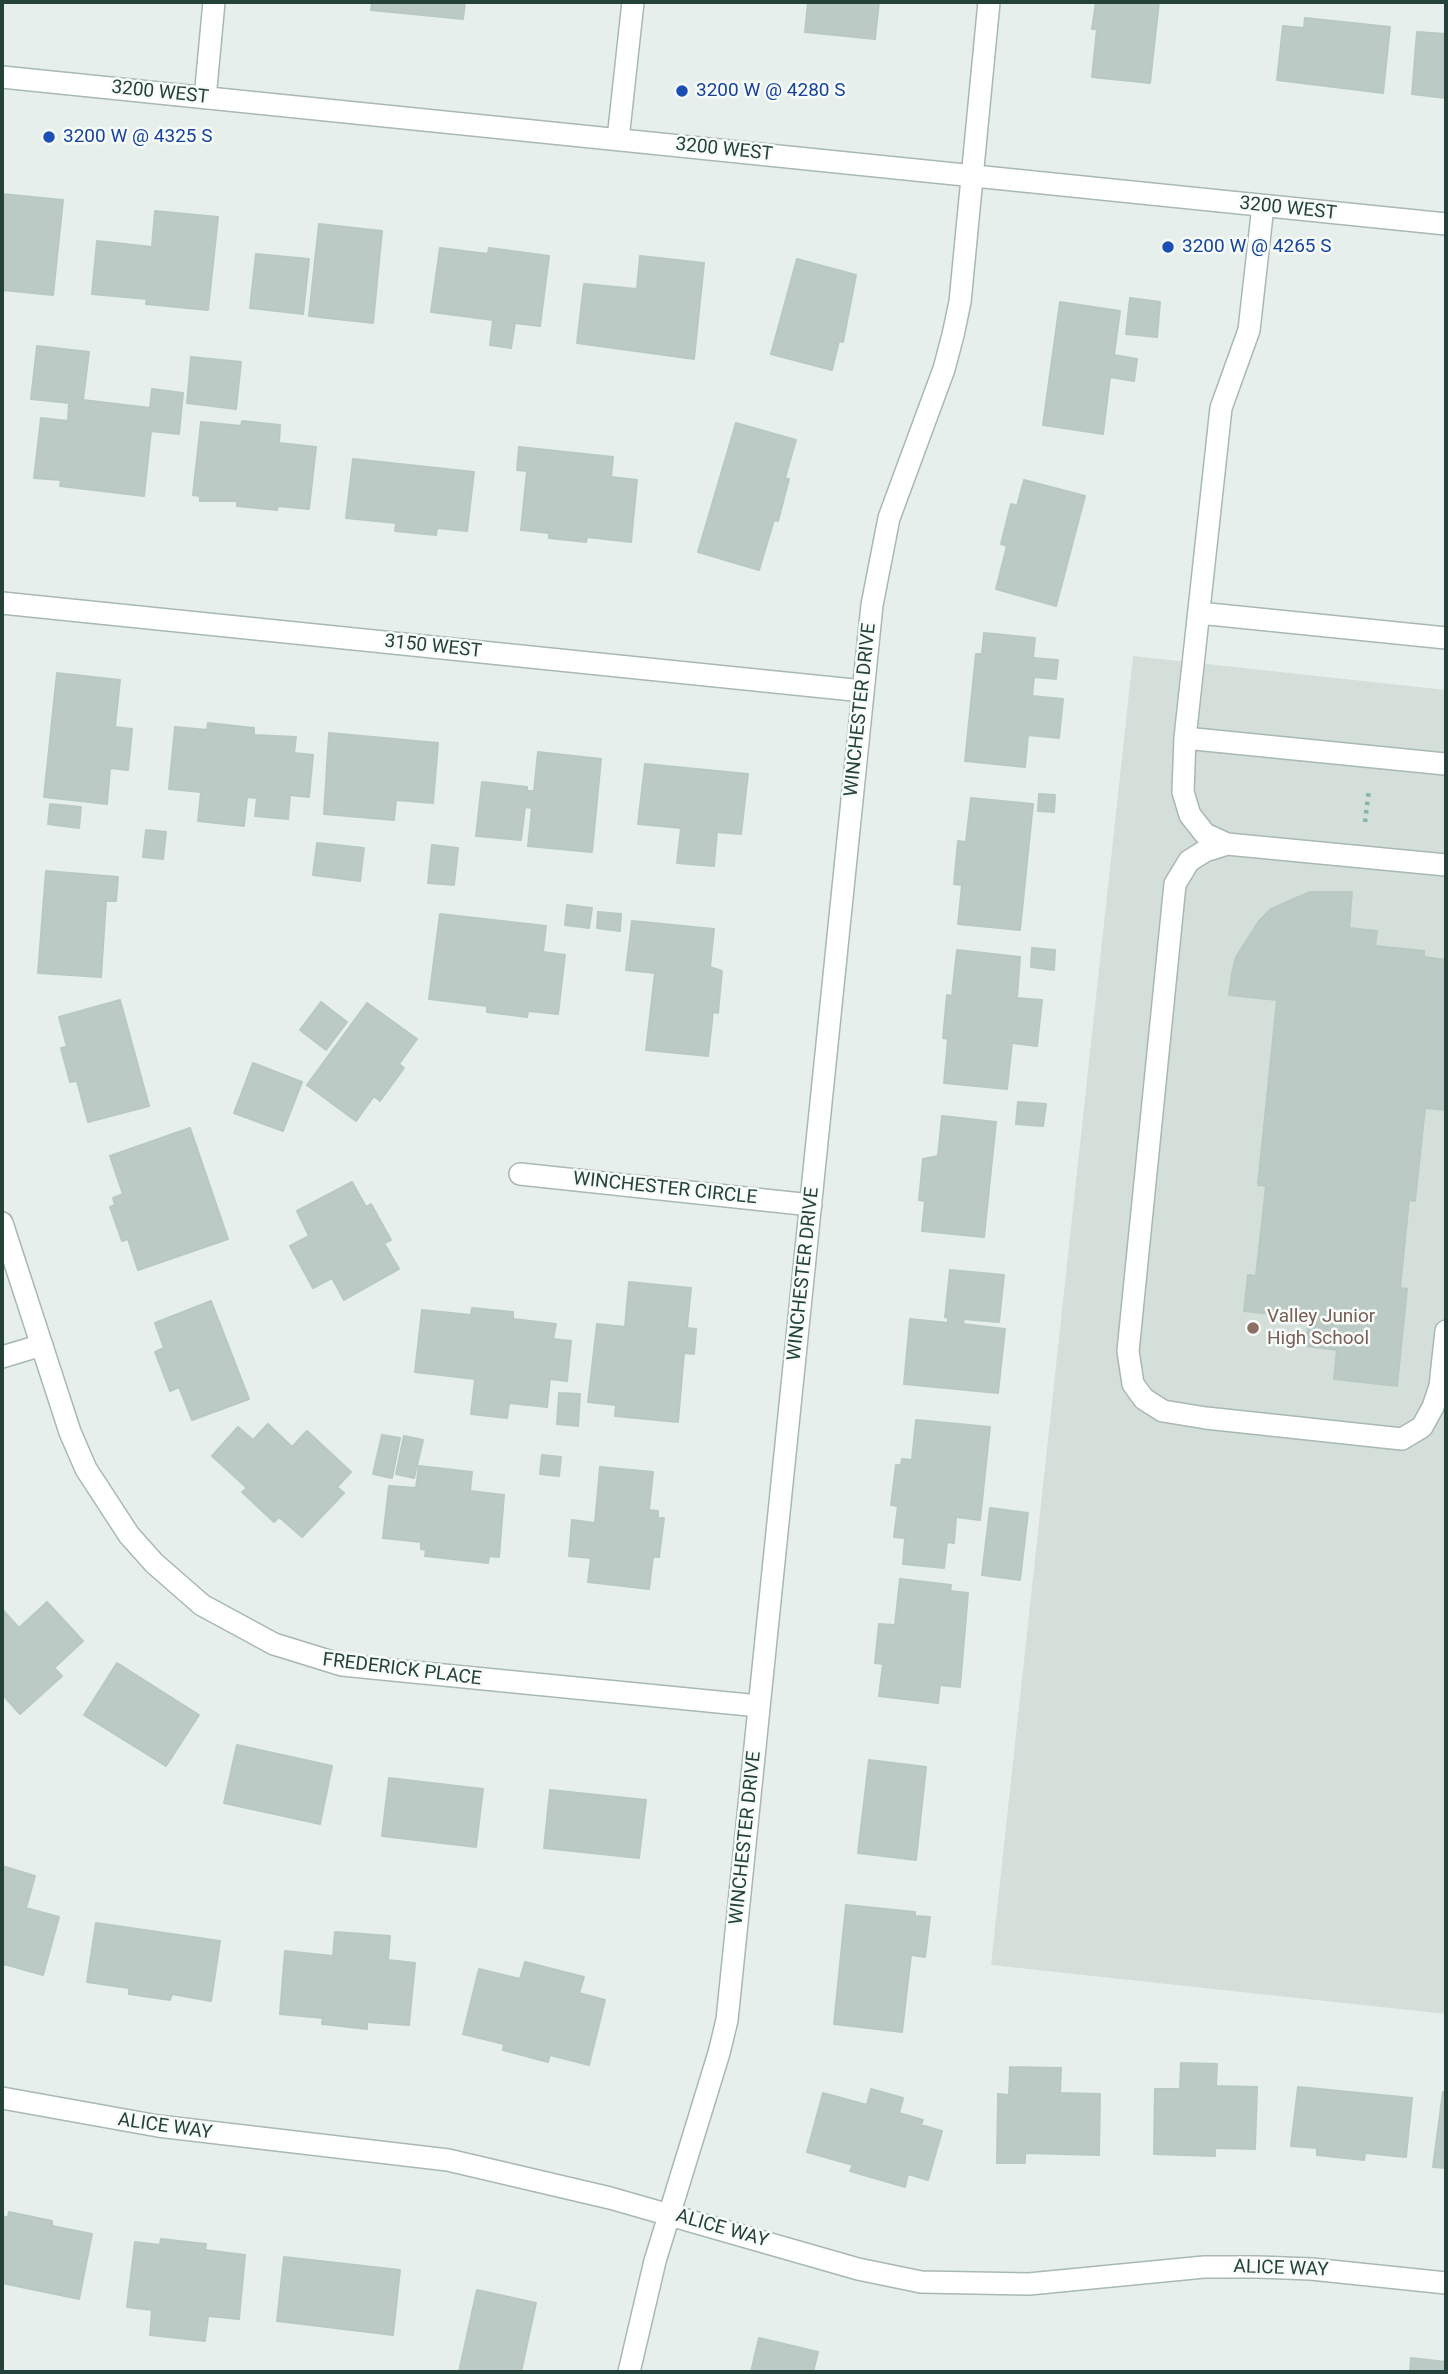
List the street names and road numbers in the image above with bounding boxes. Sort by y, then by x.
street label: 3200 WEST [110,77,210,109]
street label: 3200 WEST [674,134,774,166]
street label: 3200 WEST [1238,193,1338,225]
street label: WINCHESTER DRIVE [841,622,881,798]
street label: 3150 WEST [383,631,483,663]
street label: WINCHESTER CIRCLE [572,1168,758,1210]
street label: WINCHESTER DRIVE [784,1186,824,1362]
street label: FREDERICK PLACE [321,1649,483,1691]
street label: WINCHESTER DRIVE [726,1750,766,1926]
street label: ALICE WAY [116,2109,214,2145]
street label: ALICE WAY [673,2205,771,2253]
street label: ALICE WAY [1233,2256,1329,2282]

